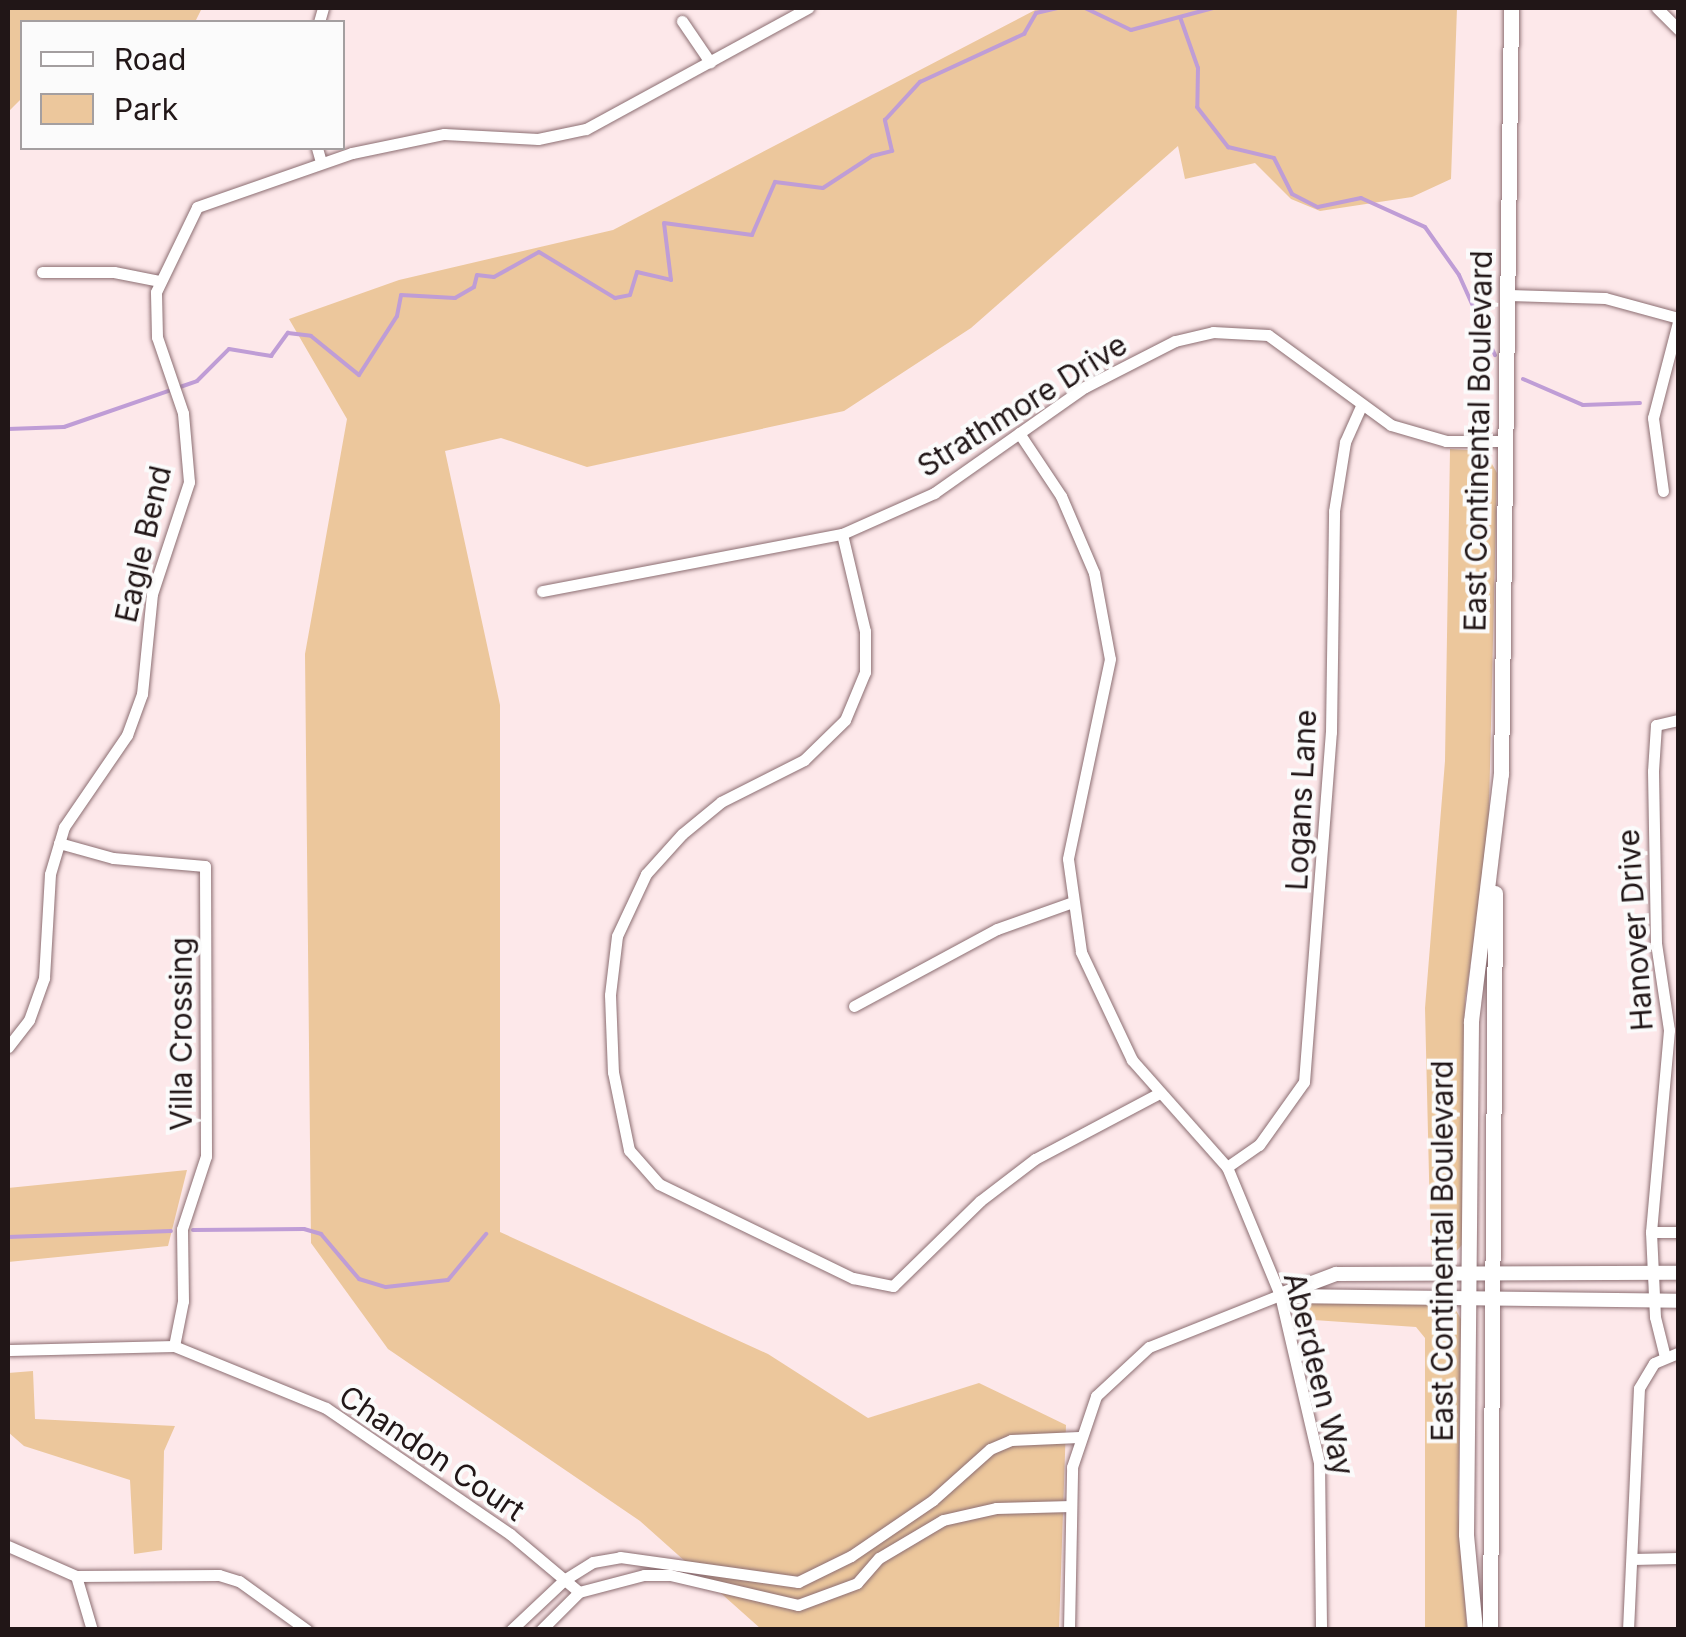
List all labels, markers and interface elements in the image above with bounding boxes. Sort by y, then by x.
legend [20,20,345,150]
text: Road [114,41,186,77]
text: Park [114,91,178,127]
street label: East Continental Boulevard [1457,250,1499,632]
street label: Strathmore Drive [911,326,1133,484]
street label: Eagle Bend [108,462,178,626]
street label: Logans Lane [1278,709,1324,891]
street label: Hanover Drive [1610,828,1660,1032]
street label: Villa Crossing [163,937,199,1131]
street label: East Continental Boulevard [1424,1060,1460,1442]
street label: Aberdeen Way [1276,1269,1362,1479]
street label: Chandon Court [332,1378,532,1528]

